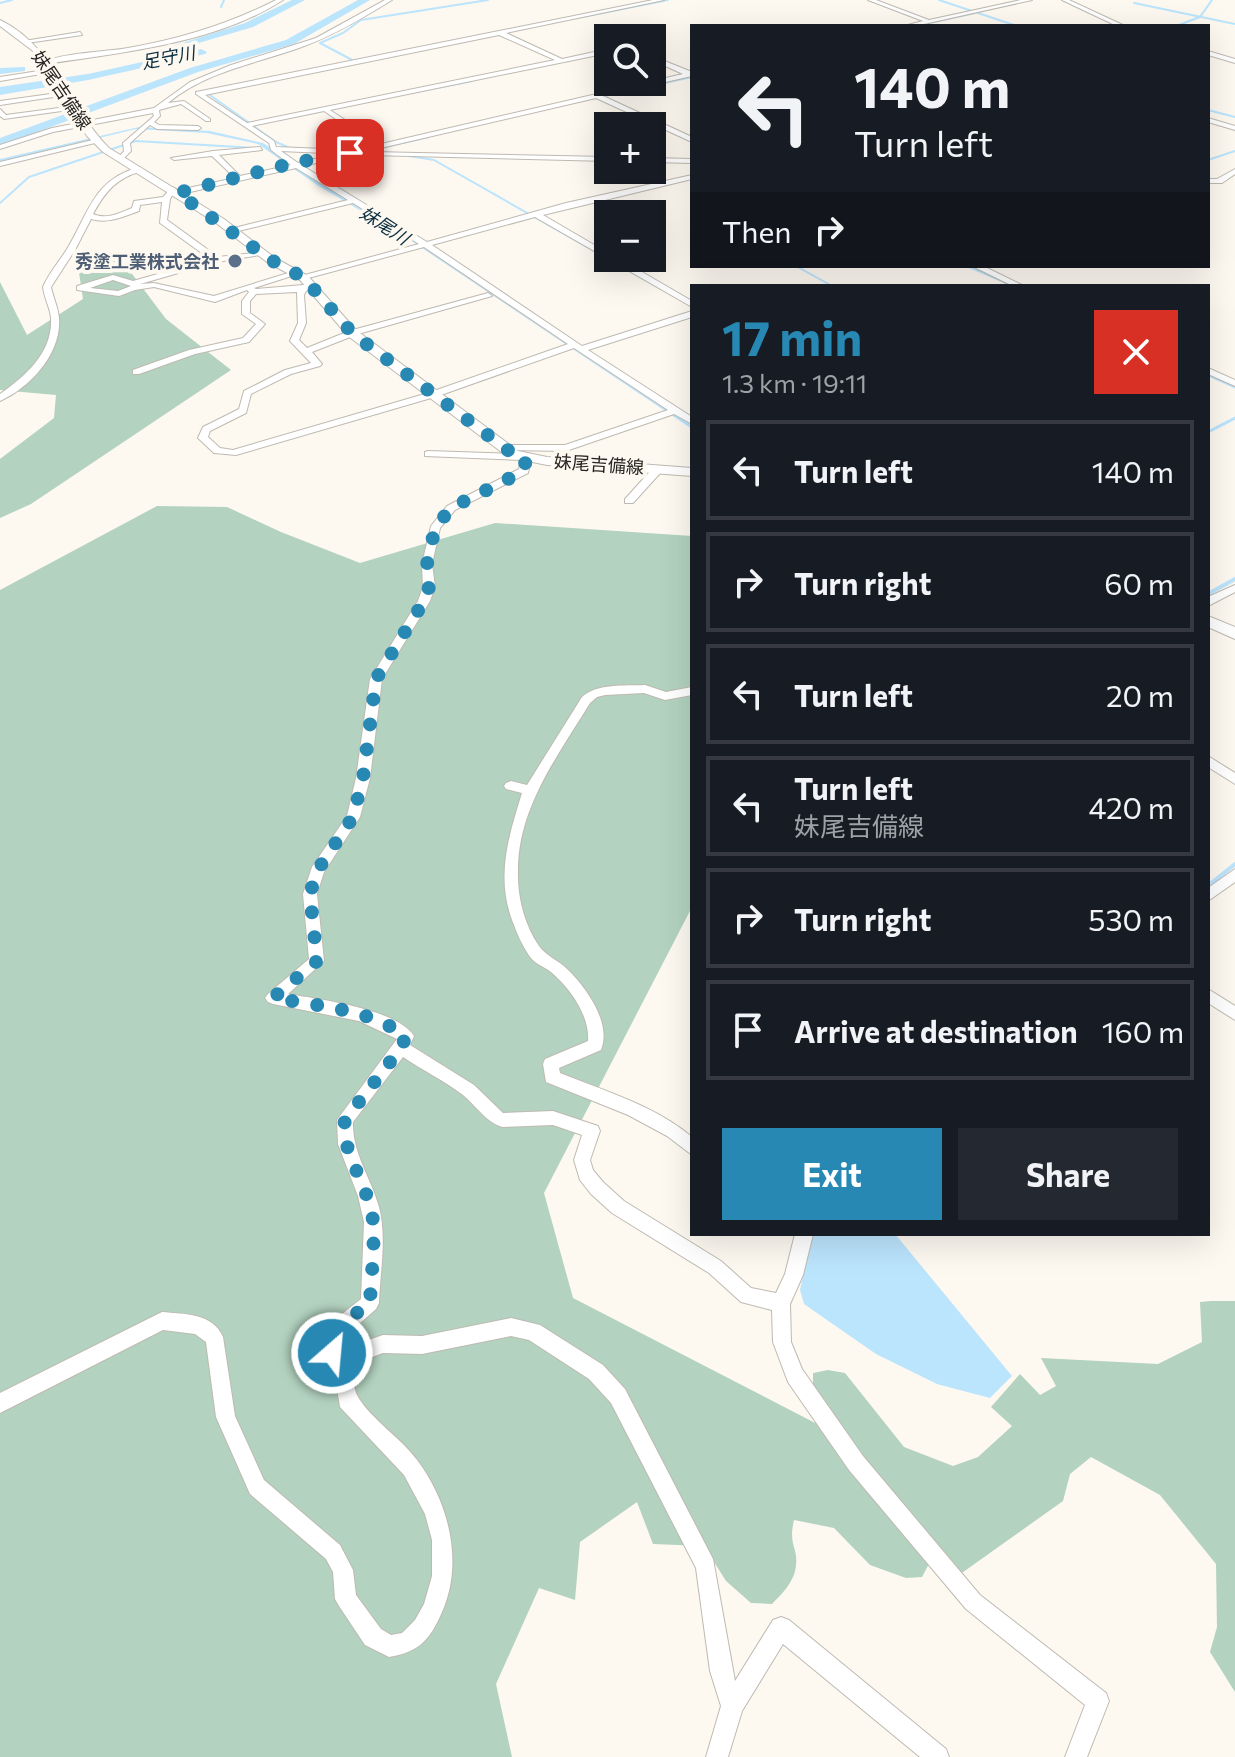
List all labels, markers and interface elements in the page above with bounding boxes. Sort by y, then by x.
map controls [594,24,666,272]
button: search [594,24,666,96]
water label: 足守川 [139,41,199,73]
street label: 妹尾吉備線 [28,47,96,133]
text: 140 m [854,51,1010,120]
icon: left [722,56,826,160]
button: + [594,112,666,184]
pin [316,119,384,187]
text: Turn left [854,120,993,164]
icon: arrive [328,131,372,175]
button: − [594,200,666,272]
water label: 妹尾川 [356,201,415,250]
icon: right [807,208,851,252]
text: Then [722,212,791,249]
place label: 秀塗工業株式会社 [75,250,219,272]
marker: 秀塗工業株式会社 [226,252,244,270]
text: 17 min [722,307,862,366]
button: close [1094,310,1178,394]
text: 1.3 km · 19:11 [722,367,867,398]
icon: left [726,448,770,492]
street label: 妹尾吉備線 [553,450,645,478]
text: Turn left [794,452,913,489]
text: 140 m [1092,452,1174,489]
icon: right [726,560,770,604]
text: Turn right [794,564,931,601]
text: 60 m [1104,564,1174,601]
icon: left [726,672,770,716]
text: Turn left [794,676,913,713]
text: 20 m [1106,676,1174,713]
text: Turn left [794,769,913,806]
icon: left [726,784,770,828]
text: 420 m [1088,788,1174,825]
text: 妹尾吉備線 [794,810,924,841]
icon: right [726,896,770,940]
text: Turn right [794,900,931,937]
text: 530 m [1088,900,1174,937]
icon: arrive [726,1008,770,1052]
text: Arrive at destination [794,1012,1078,1049]
text: 160 m [1102,1012,1184,1049]
button: Exit [722,1128,942,1220]
button: Share [958,1128,1178,1220]
position arrow [290,1311,374,1395]

